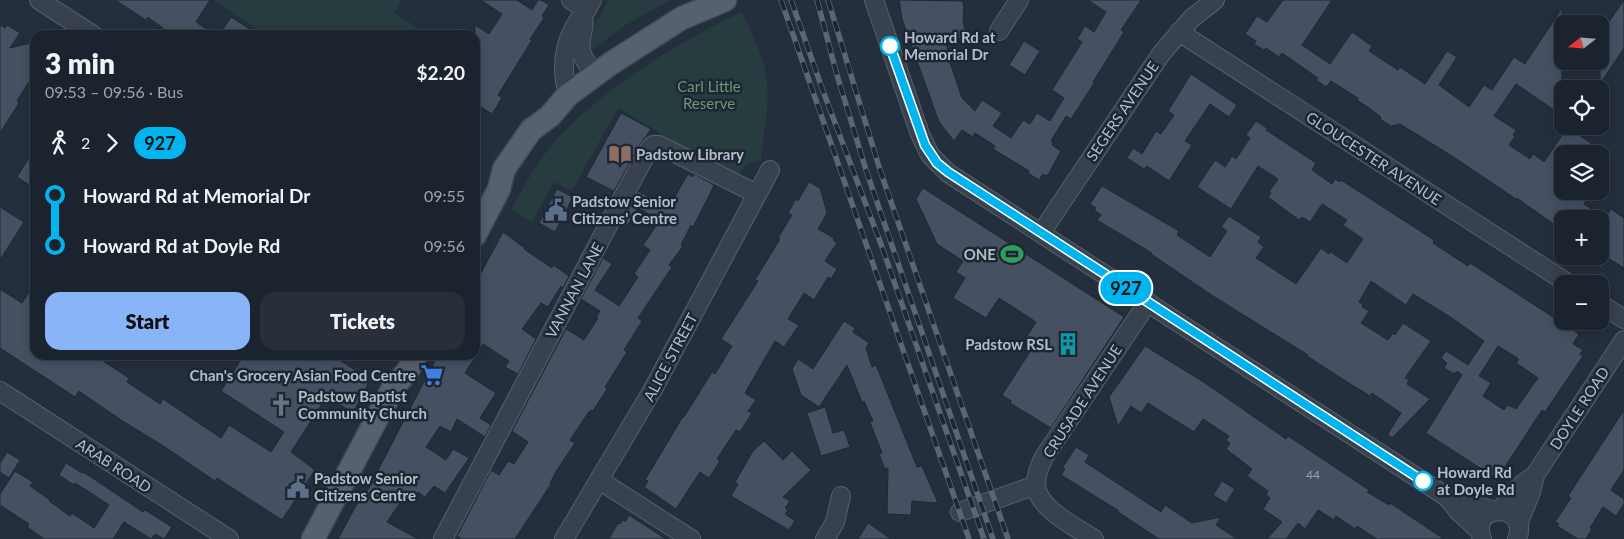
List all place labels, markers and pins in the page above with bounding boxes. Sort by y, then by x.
place label: Howard Rd at Memorial Dr [904,28,996,63]
marker: Howard Rd at Memorial Dr [880,36,900,56]
library icon: Padstow Library [607,141,633,167]
place label: Padstow Library [636,145,744,163]
place label: Padstow Senior Citizens' Centre [572,192,677,227]
public building icon: Padstow Senior Citizens' Centre [543,197,569,223]
sports icon: ONE [999,241,1025,267]
place label: ONE [964,245,996,263]
building icon: Padstow RSL [1055,331,1081,357]
place label: Padstow RSL [965,335,1052,353]
supermarket icon: Chan's Grocery Asian Food Centre [419,362,445,388]
place label: Chan's Grocery Asian Food Centre [190,366,416,384]
place label: Padstow Baptist Community Church [298,387,427,422]
church icon: Padstow Baptist Community Church [268,392,294,418]
place label: Howard Rd at Doyle Rd [1437,463,1514,498]
place label: Padstow Senior Citizens Centre [314,469,418,504]
marker: Howard Rd at Doyle Rd [1413,471,1433,491]
public building icon: Padstow Senior Citizens Centre [285,474,311,500]

